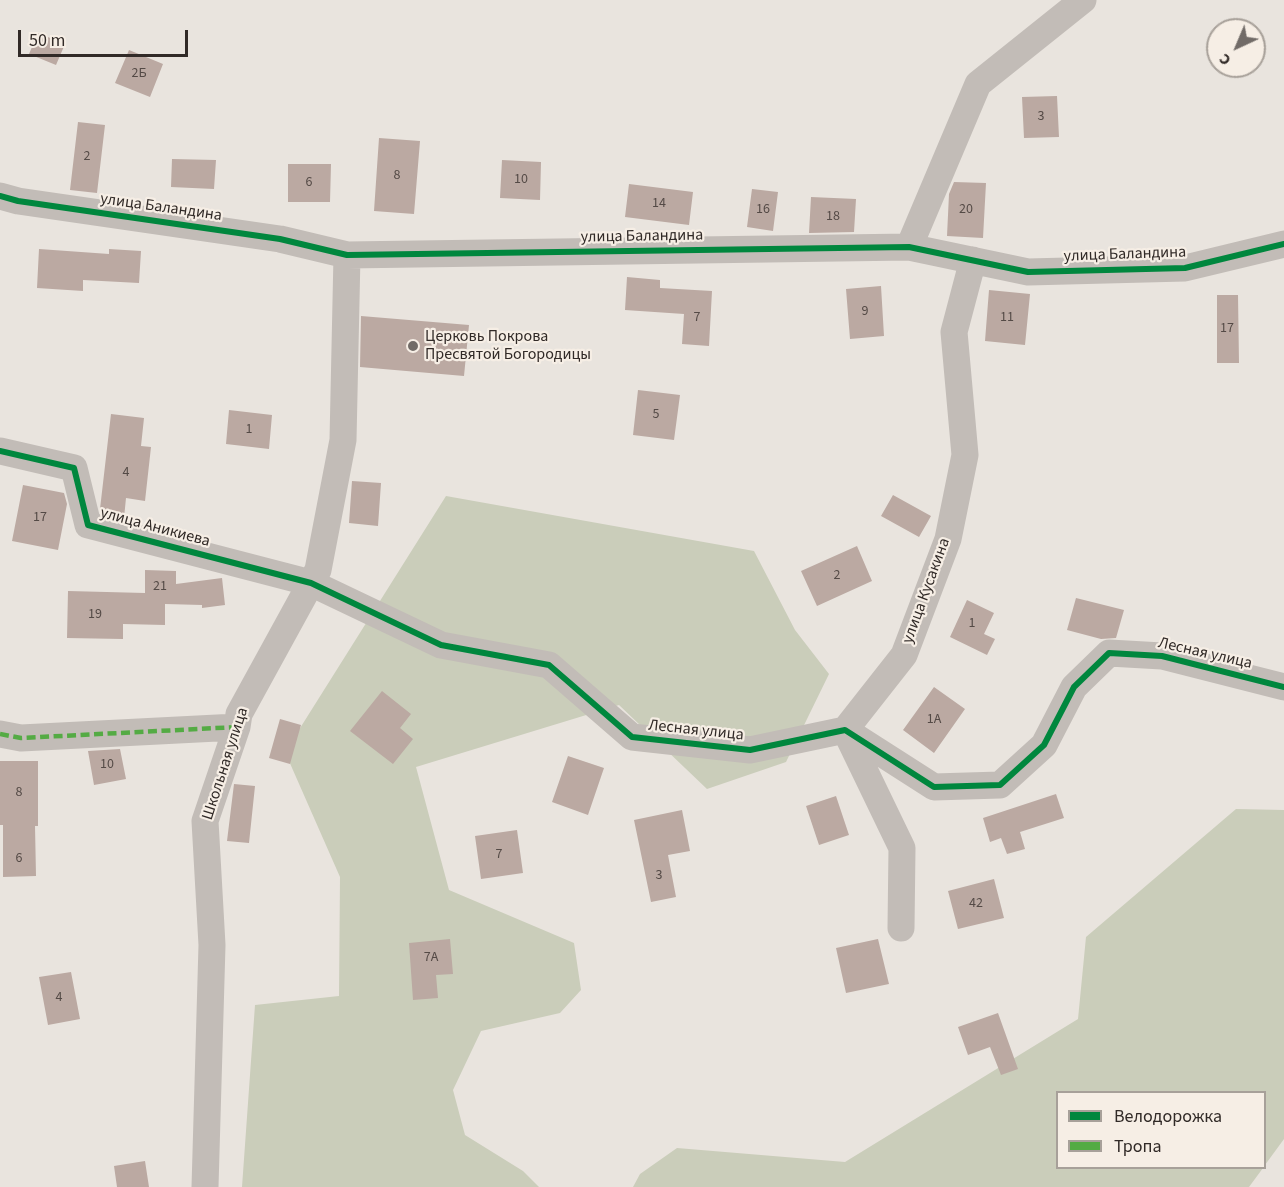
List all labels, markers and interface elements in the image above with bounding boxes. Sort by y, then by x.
scale bar [21,18,190,56]
north arrow [1206,18,1266,78]
text: 50 m [29,28,65,53]
text: С [1214,48,1236,71]
house number: 2Б [131,66,147,82]
house number: 3 [1038,109,1044,125]
house number: 2 [84,149,90,165]
house number: 8 [394,168,400,184]
house number: 10 [514,172,528,188]
house number: 6 [306,175,312,191]
street label: улица Баландина [99,190,223,226]
house number: 14 [652,196,666,212]
house number: 16 [756,202,770,218]
house number: 20 [959,202,973,218]
house number: 18 [826,209,840,225]
street label: улица Баландина [581,226,703,248]
street label: улица Баландина [1063,243,1187,267]
house number: 9 [862,304,868,320]
house number: 7 [694,310,700,326]
house number: 11 [1000,310,1014,326]
house number: 17 [1220,321,1234,337]
place label: Церковь Покрова Пресвятой Богородицы [425,327,591,365]
marker: Церковь Покрова Пресвятой Богородицы [406,339,420,353]
house number: 5 [653,407,659,423]
house number: 1 [246,422,252,438]
house number: 4 [123,465,129,481]
street label: улица Аникиева [98,504,212,552]
house number: 17 [33,510,47,526]
street label: улица Кусакина [899,536,955,646]
house number: 2 [834,568,840,584]
house number: 21 [153,579,167,595]
house number: 19 [88,607,102,623]
house number: 1 [969,616,975,632]
street label: Лесная улица [1156,634,1254,674]
street label: Школьная улица [199,705,253,823]
house number: 1А [927,712,941,728]
street label: Лесная улица [647,716,745,746]
house number: 10 [100,757,114,773]
house number: 8 [16,785,22,801]
house number: 7 [496,847,502,863]
house number: 6 [16,851,22,867]
house number: 3 [656,868,662,884]
house number: 42 [969,896,983,912]
house number: 7А [424,950,438,966]
house number: 4 [56,990,62,1006]
legend [1056,1091,1266,1169]
text: Велодорожка [1114,1104,1222,1129]
text: Тропа [1114,1134,1162,1159]

